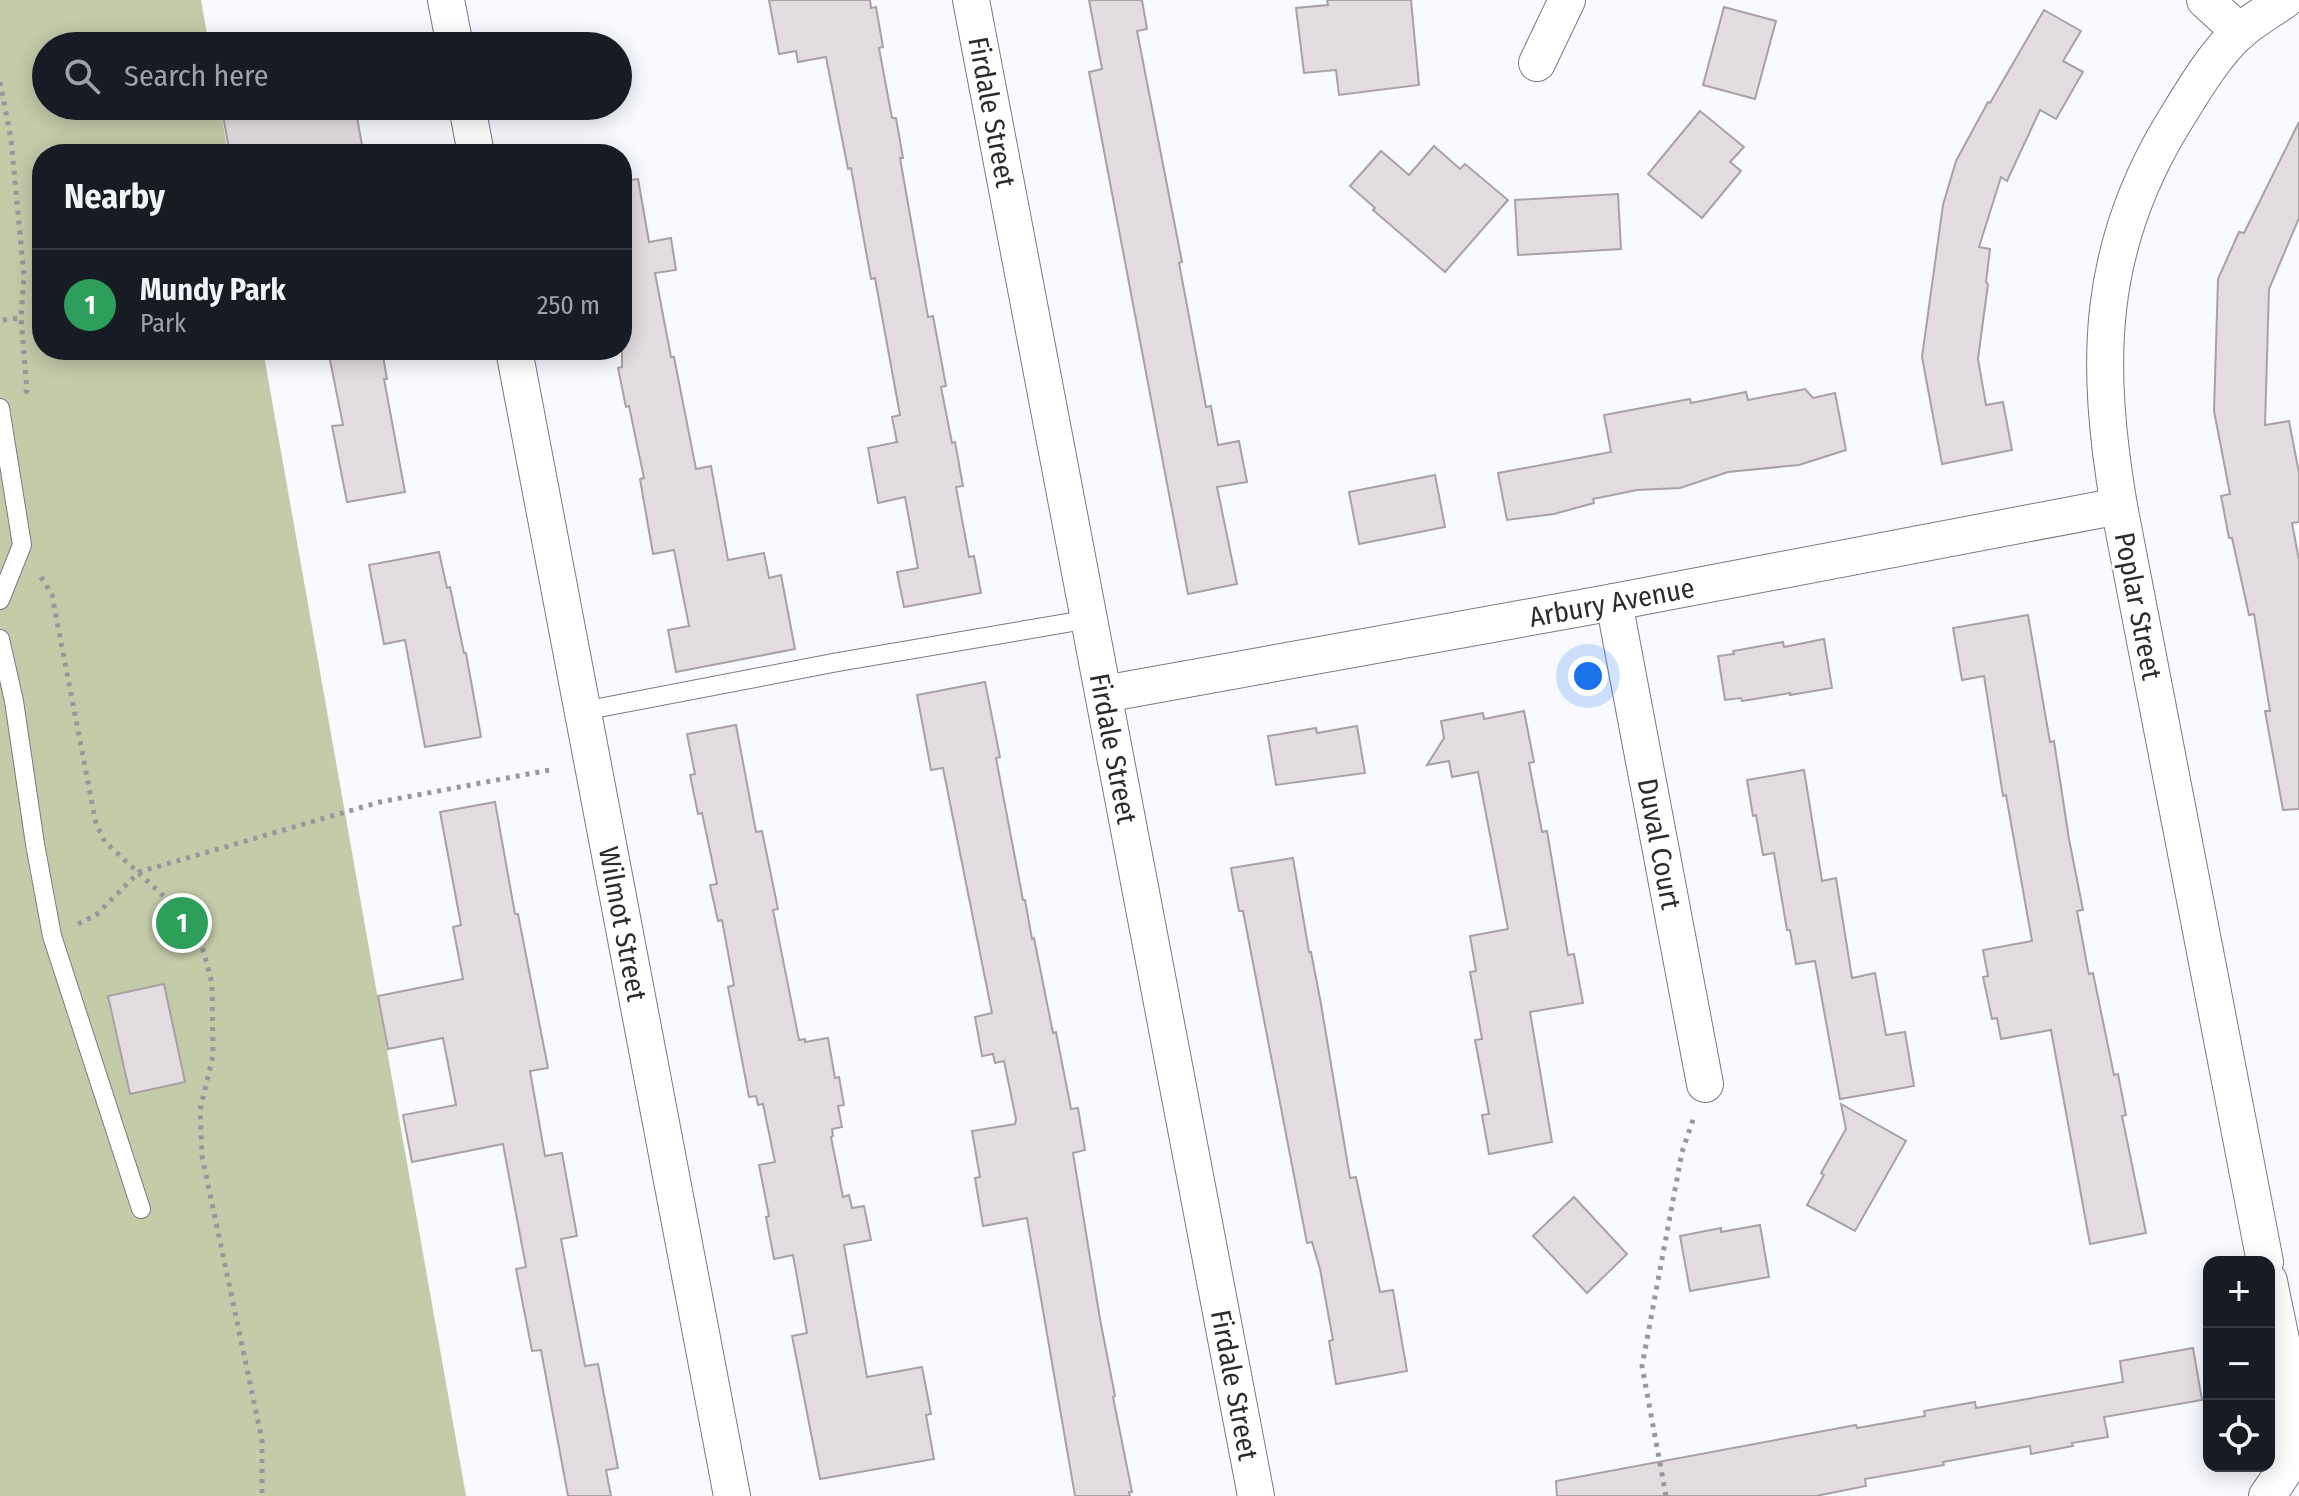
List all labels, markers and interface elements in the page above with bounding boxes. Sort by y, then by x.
search box [32,32,632,120]
street label: Firdale Street [962,34,1023,191]
icon: search [60,54,104,98]
text: Search here [124,58,269,94]
text: Nearby [64,176,165,217]
text: Mundy Park [140,272,286,308]
text: 1 [85,290,96,321]
text: 250 m [537,290,600,321]
text: Park [140,308,186,339]
street label: Poplar Street [2108,529,2169,683]
street label: Arbury Avenue [1527,571,1697,633]
your location [1568,656,1608,696]
street label: Firdale Street [1083,671,1144,827]
street label: Duval Court [1631,776,1688,913]
street label: Wilmot Street [592,844,654,1004]
pin: 1 [156,893,208,953]
map controls [2203,1256,2275,1472]
button: + [2203,1256,2275,1328]
street label: Firdale Street [1204,1307,1266,1464]
button: − [2203,1328,2275,1400]
button: locate [2203,1400,2275,1472]

